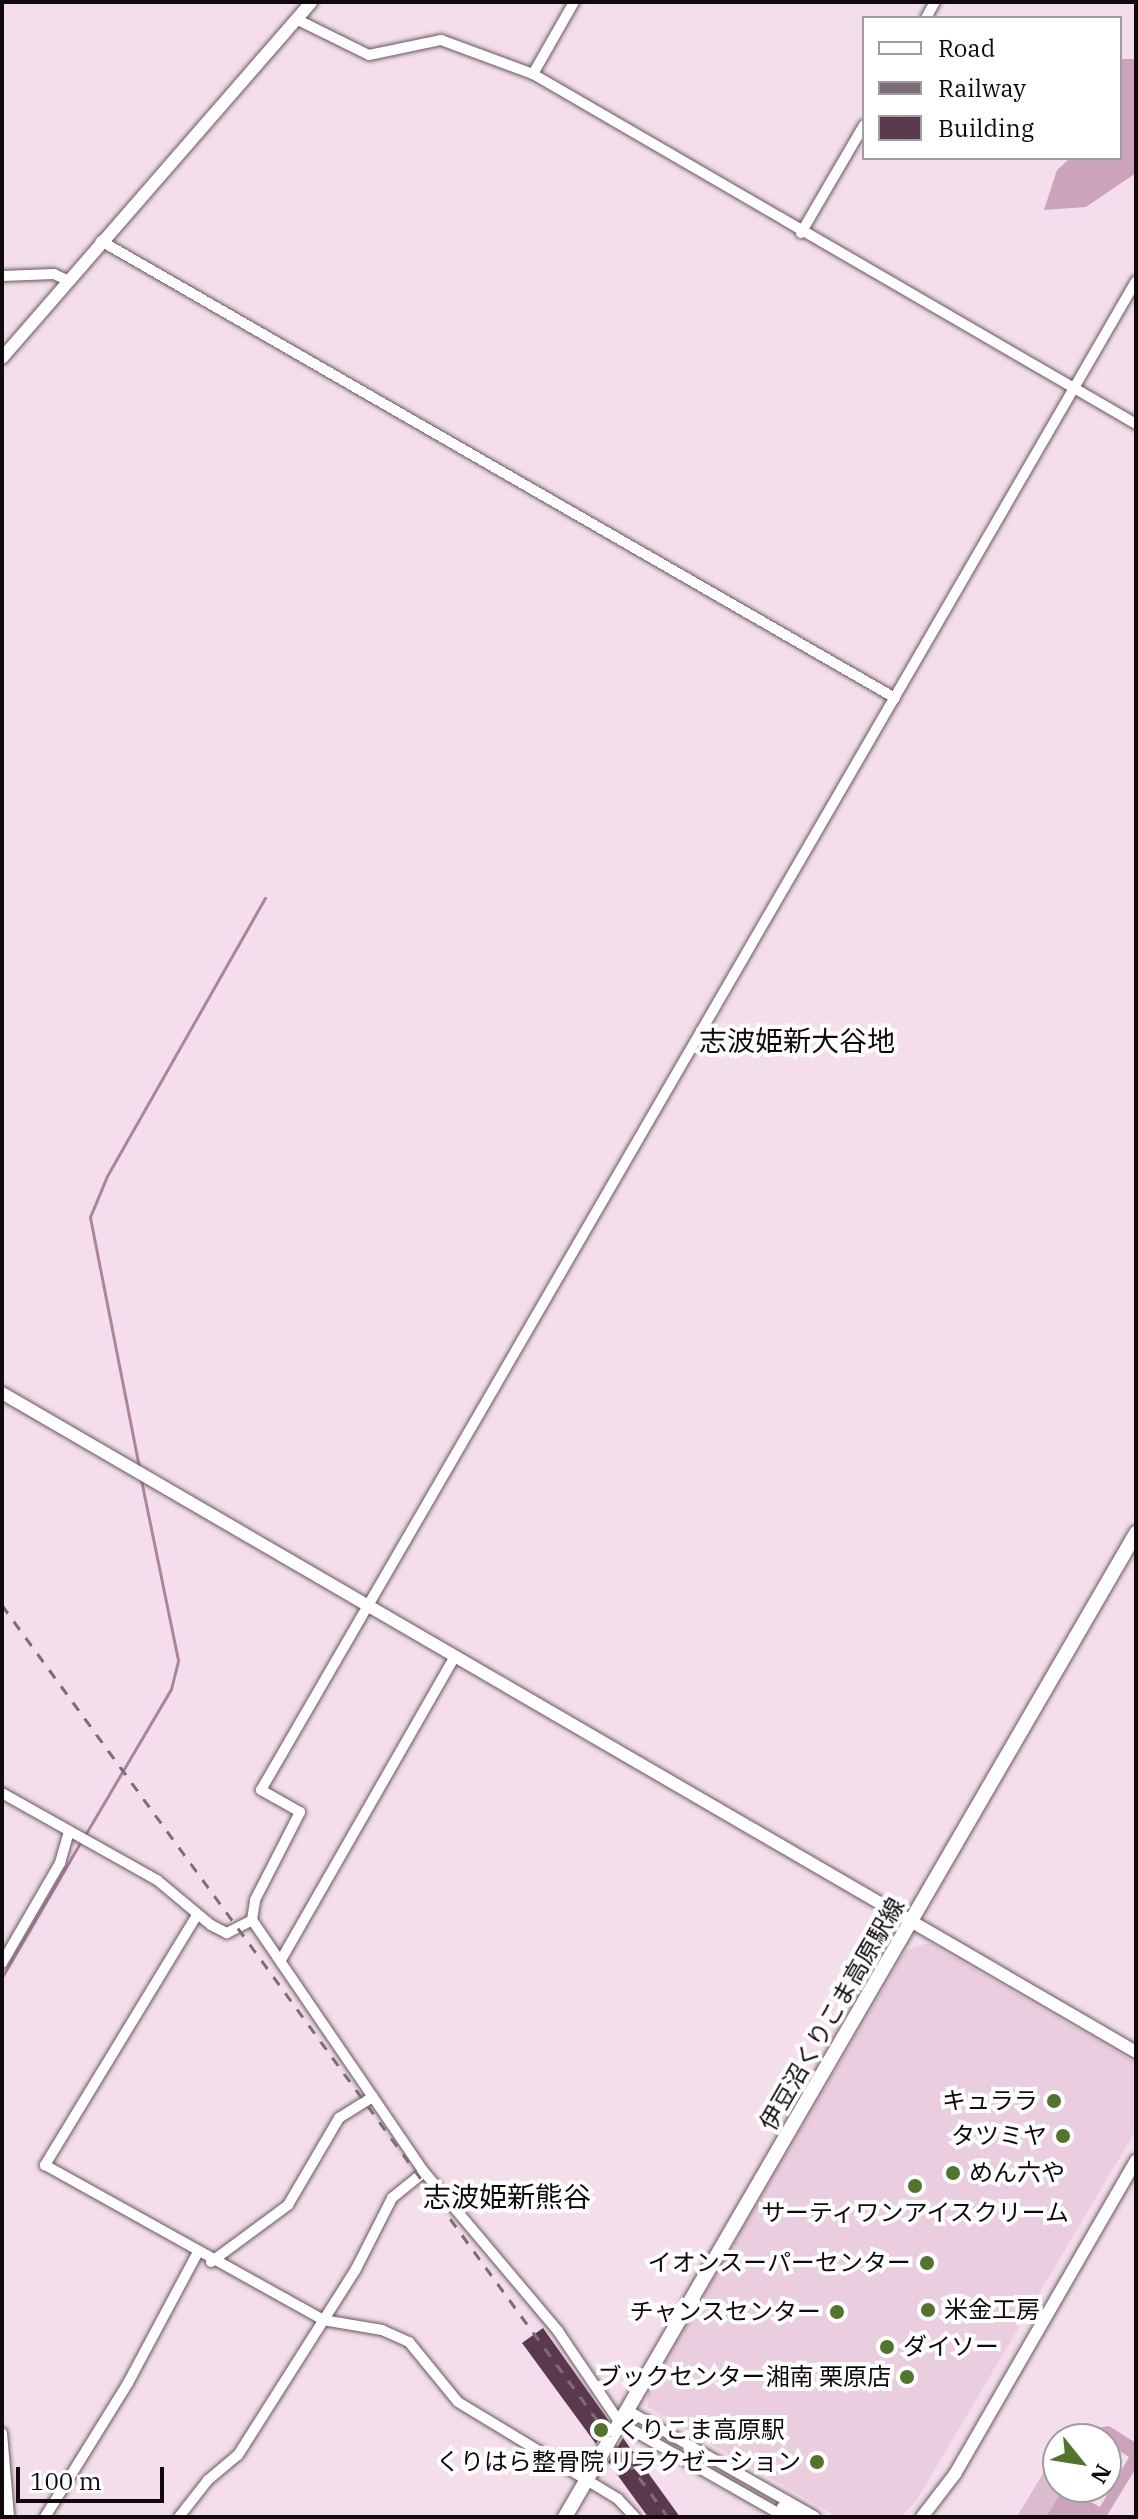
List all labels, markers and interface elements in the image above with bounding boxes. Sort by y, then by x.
legend [862,16,1122,160]
text: Road [938,32,995,64]
text: Railway [938,72,1026,104]
text: Building [938,112,1034,144]
district label: 志波姫新大谷地 [699,1024,895,1058]
street label: 伊豆沼くりこま高原駅線 [754,1892,910,2136]
place label: キュララ [942,2087,1038,2115]
marker: キュララ [1045,2092,1063,2110]
place label: タツミヤ [951,2122,1047,2150]
marker: タツミヤ [1054,2127,1072,2145]
place label: めん六や [969,2159,1065,2187]
marker: めん六や [944,2164,962,2182]
marker: サーティワンアイスクリーム [906,2177,924,2195]
district label: 志波姫新熊谷 [423,2180,591,2214]
place label: サーティワンアイスクリーム [759,2199,1071,2227]
place label: イオンスーパーセンター [647,2249,911,2277]
marker: イオンスーパーセンター [918,2254,936,2272]
place label: 米金工房 [944,2296,1040,2324]
place label: チャンスセンター [629,2298,821,2326]
marker: 米金工房 [919,2301,937,2319]
marker: チャンスセンター [828,2303,846,2321]
place label: ダイソー [903,2333,999,2361]
marker: ダイソー [878,2338,896,2356]
place label: ブックセンター湘南 栗原店 [597,2363,891,2391]
marker: ブックセンター湘南 栗原店 [898,2368,916,2386]
place label: くりこま高原駅 [617,2416,785,2444]
marker: くりこま高原駅 [592,2421,610,2439]
north arrow [1042,2423,1122,2503]
place label: くりはら整骨院 リラクゼーション [435,2448,801,2476]
scale bar [20,2451,168,2501]
marker: くりはら整骨院 リラクゼーション [808,2453,826,2471]
text: N [1085,2459,1118,2489]
text: 100 m [30,2465,102,2497]

